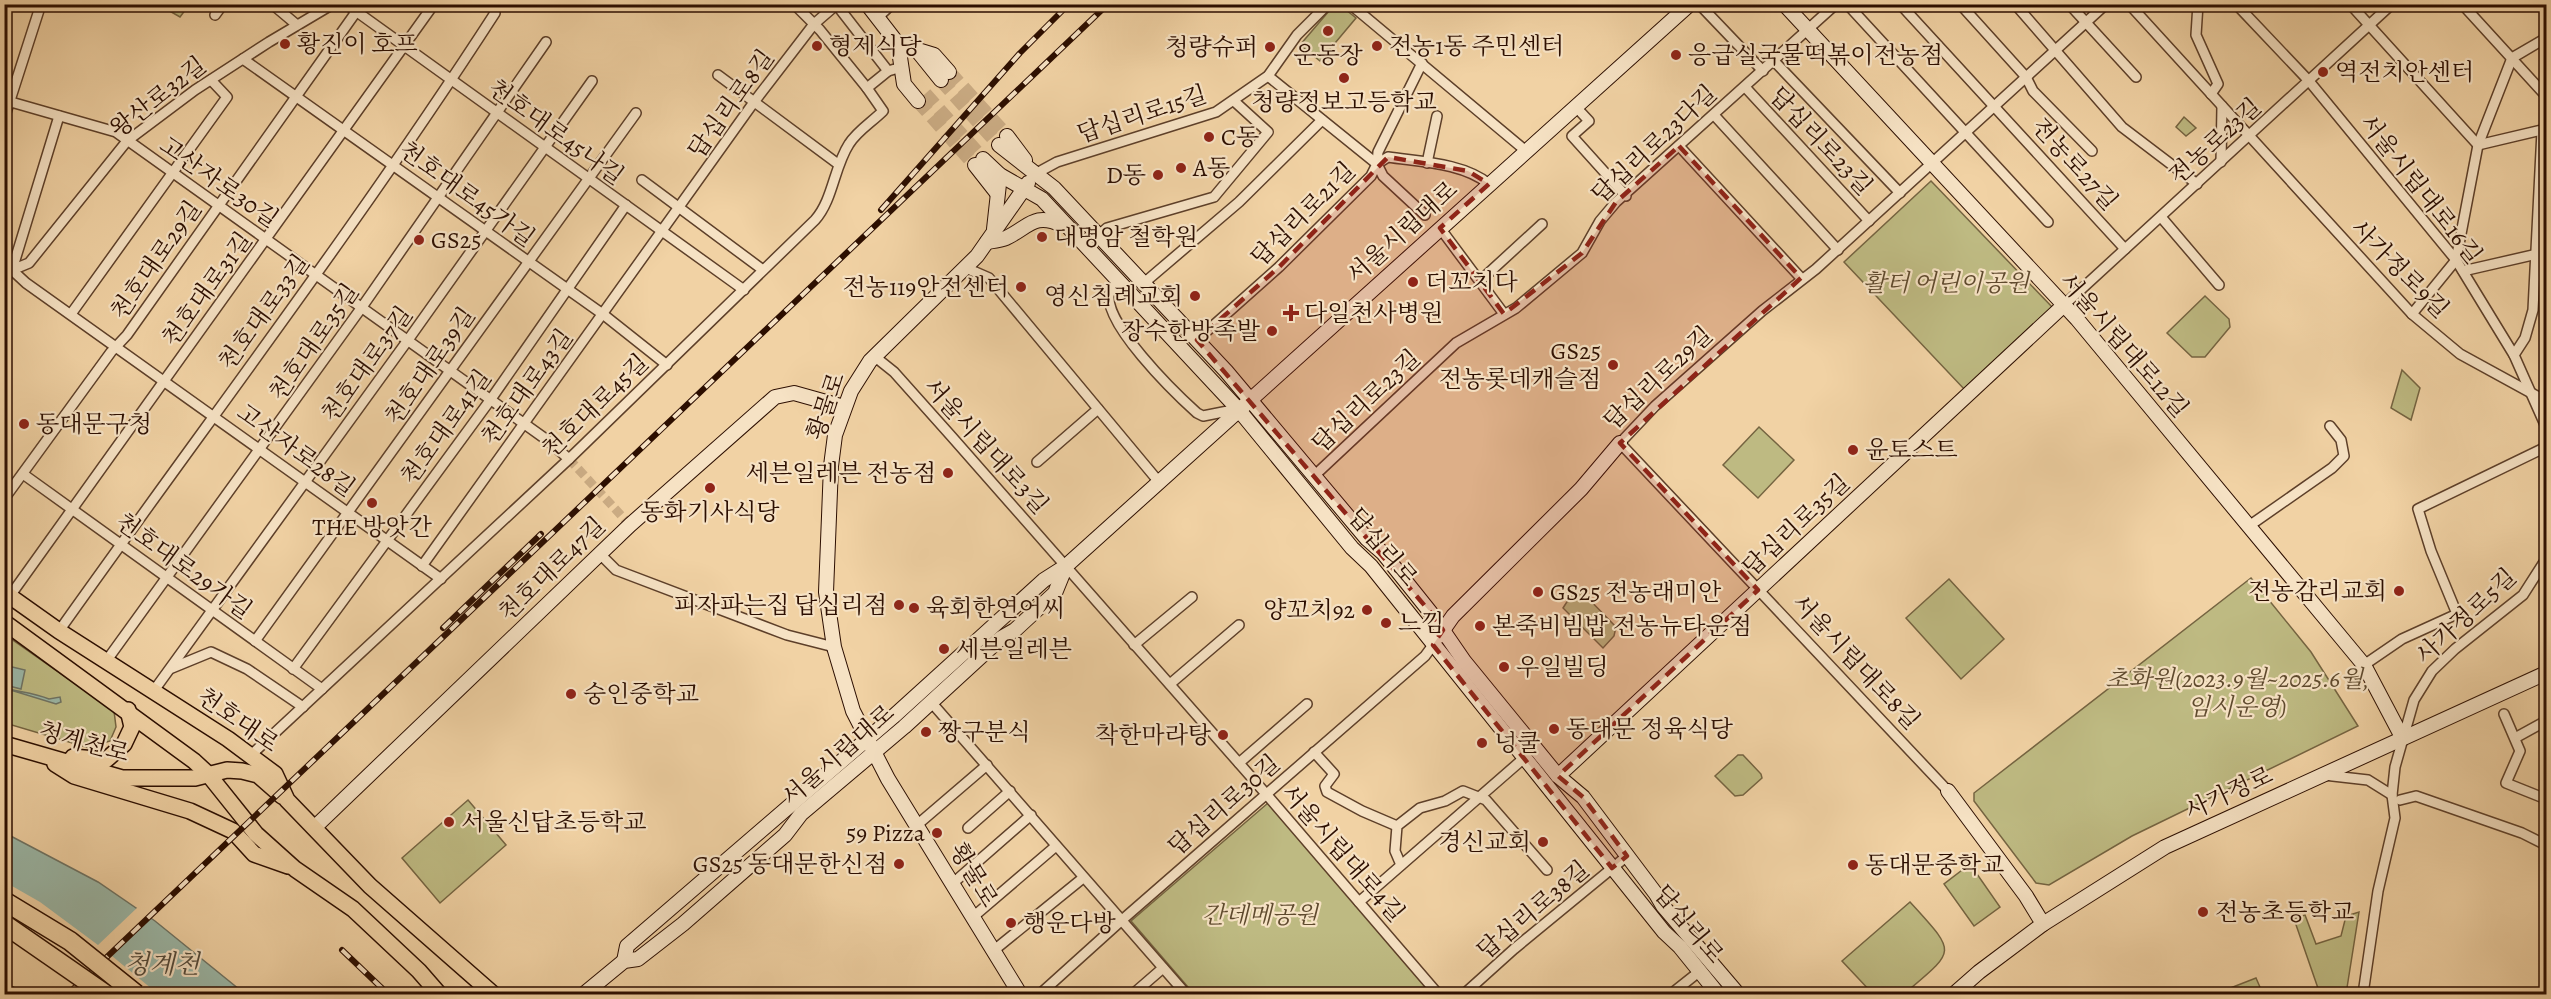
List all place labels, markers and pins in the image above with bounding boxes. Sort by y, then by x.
marker: 운동장 [1321,24,1335,38]
place label: 황진이 호프 [297,28,418,60]
place label: 형제식당 [829,30,923,62]
place label: 전농1동 주민센터 [1389,30,1564,62]
place label: 청량슈퍼 [1165,31,1258,63]
marker: 황진이 호프 [278,37,292,51]
marker: 형제식당 [810,39,824,53]
place label: 운동장 [1293,39,1364,71]
marker: 전농1동 주민센터 [1370,39,1384,53]
place label: 응급실국물떡볶이전농점 [1688,39,1943,71]
marker: 청량슈퍼 [1263,40,1277,54]
marker: 응급실국물떡볶이전농점 [1669,48,1683,62]
place label: 역전치안센터 [2335,56,2474,88]
marker: 역전치안센터 [2316,65,2330,79]
marker: 청량정보고등학교 [1337,71,1351,85]
place label: 청량정보고등학교 [1251,86,1437,118]
place label: C동 [1221,121,1259,153]
marker: C동 [1202,130,1216,144]
place label: A동 [1192,152,1230,184]
place label: D동 [1106,159,1146,191]
marker: A동 [1174,161,1188,175]
marker: D동 [1151,168,1165,182]
place label: 대명암 철학원 [1054,221,1198,253]
place label: GS25 [431,224,481,256]
marker: 대명암 철학원 [1035,230,1049,244]
marker: GS25 [412,233,426,247]
place label: 더꼬치다 [1425,266,1519,298]
place label: 전농119안전센터 [843,271,1009,303]
marker: 더꼬치다 [1406,275,1420,289]
marker: 전농119안전센터 [1014,280,1028,294]
place label: 영신침례교회 [1044,280,1183,312]
marker: 영신침례교회 [1188,289,1202,303]
place label: 다일천사병원 [1304,297,1443,329]
marker: 다일천사병원 [1282,304,1300,322]
place label: 장수한방족발 [1121,315,1261,347]
marker: 장수한방족발 [1265,324,1279,338]
place label: GS25 전농롯데캐슬점 [1439,335,1601,395]
marker: GS25 전농롯데캐슬점 [1606,358,1620,372]
place label: 동대문구청 [36,408,152,440]
marker: 동대문구청 [17,417,31,431]
place label: 윤토스트 [1865,434,1958,466]
marker: 윤토스트 [1846,443,1860,457]
place label: 세븐일레븐 전농점 [746,457,936,489]
marker: 세븐일레븐 전농점 [941,466,955,480]
marker: 동화기사식당 [703,481,717,495]
marker: THE 방앗간 [365,496,379,510]
place label: 동화기사식당 [640,496,780,528]
place label: THE 방앗간 [312,511,433,543]
place label: 전농감리교회 [2248,575,2387,607]
place label: GS25 전농래미안 [1550,576,1722,608]
marker: 전농감리교회 [2392,584,2406,598]
marker: GS25 전농래미안 [1531,585,1545,599]
place label: 피자파는집 답십리점 [674,589,887,621]
place label: 육회한연어씨 [926,592,1065,624]
place label: 양꼬치92 [1263,594,1355,626]
marker: 피자파는집 답십리점 [892,598,906,612]
marker: 육회한연어씨 [907,601,921,615]
marker: 양꼬치92 [1360,603,1374,617]
place label: 느낌 [1398,607,1444,639]
place label: 본죽비빔밥 전농뉴타운점 [1492,610,1752,642]
marker: 느낌 [1379,616,1393,630]
marker: 본죽비빔밥 전농뉴타운점 [1473,619,1487,633]
place label: 세븐일레븐 [956,633,1072,665]
marker: 세븐일레븐 [937,642,951,656]
place label: 우일빌딩 [1516,651,1609,683]
marker: 우일빌딩 [1497,660,1511,674]
place label: 숭인중학교 [583,678,699,710]
marker: 숭인중학교 [564,687,578,701]
place label: 동대문 정육식당 [1566,713,1734,745]
place label: 짱구분식 [938,716,1031,748]
place label: 착한마라탕 [1095,719,1212,751]
marker: 동대문 정육식당 [1547,722,1561,736]
marker: 짱구분식 [919,725,933,739]
place label: 넝쿨 [1494,727,1540,759]
marker: 착한마라탕 [1216,728,1230,742]
marker: 넝쿨 [1475,736,1489,750]
place label: 서울신답초등학교 [461,806,646,838]
marker: 서울신답초등학교 [442,815,456,829]
place label: 59 Pizza [846,817,926,849]
marker: 59 Pizza [930,826,944,840]
place label: 경신교회 [1438,826,1531,858]
marker: 경신교회 [1536,835,1550,849]
place label: GS25 동대문한신점 [693,848,887,880]
place label: 동대문중학교 [1865,849,2004,881]
marker: GS25 동대문한신점 [892,857,906,871]
marker: 동대문중학교 [1846,858,1860,872]
place label: 전농초등학교 [2215,896,2354,928]
marker: 전농초등학교 [2196,905,2210,919]
place label: 행운다방 [1023,907,1117,939]
marker: 행운다방 [1004,916,1018,930]

